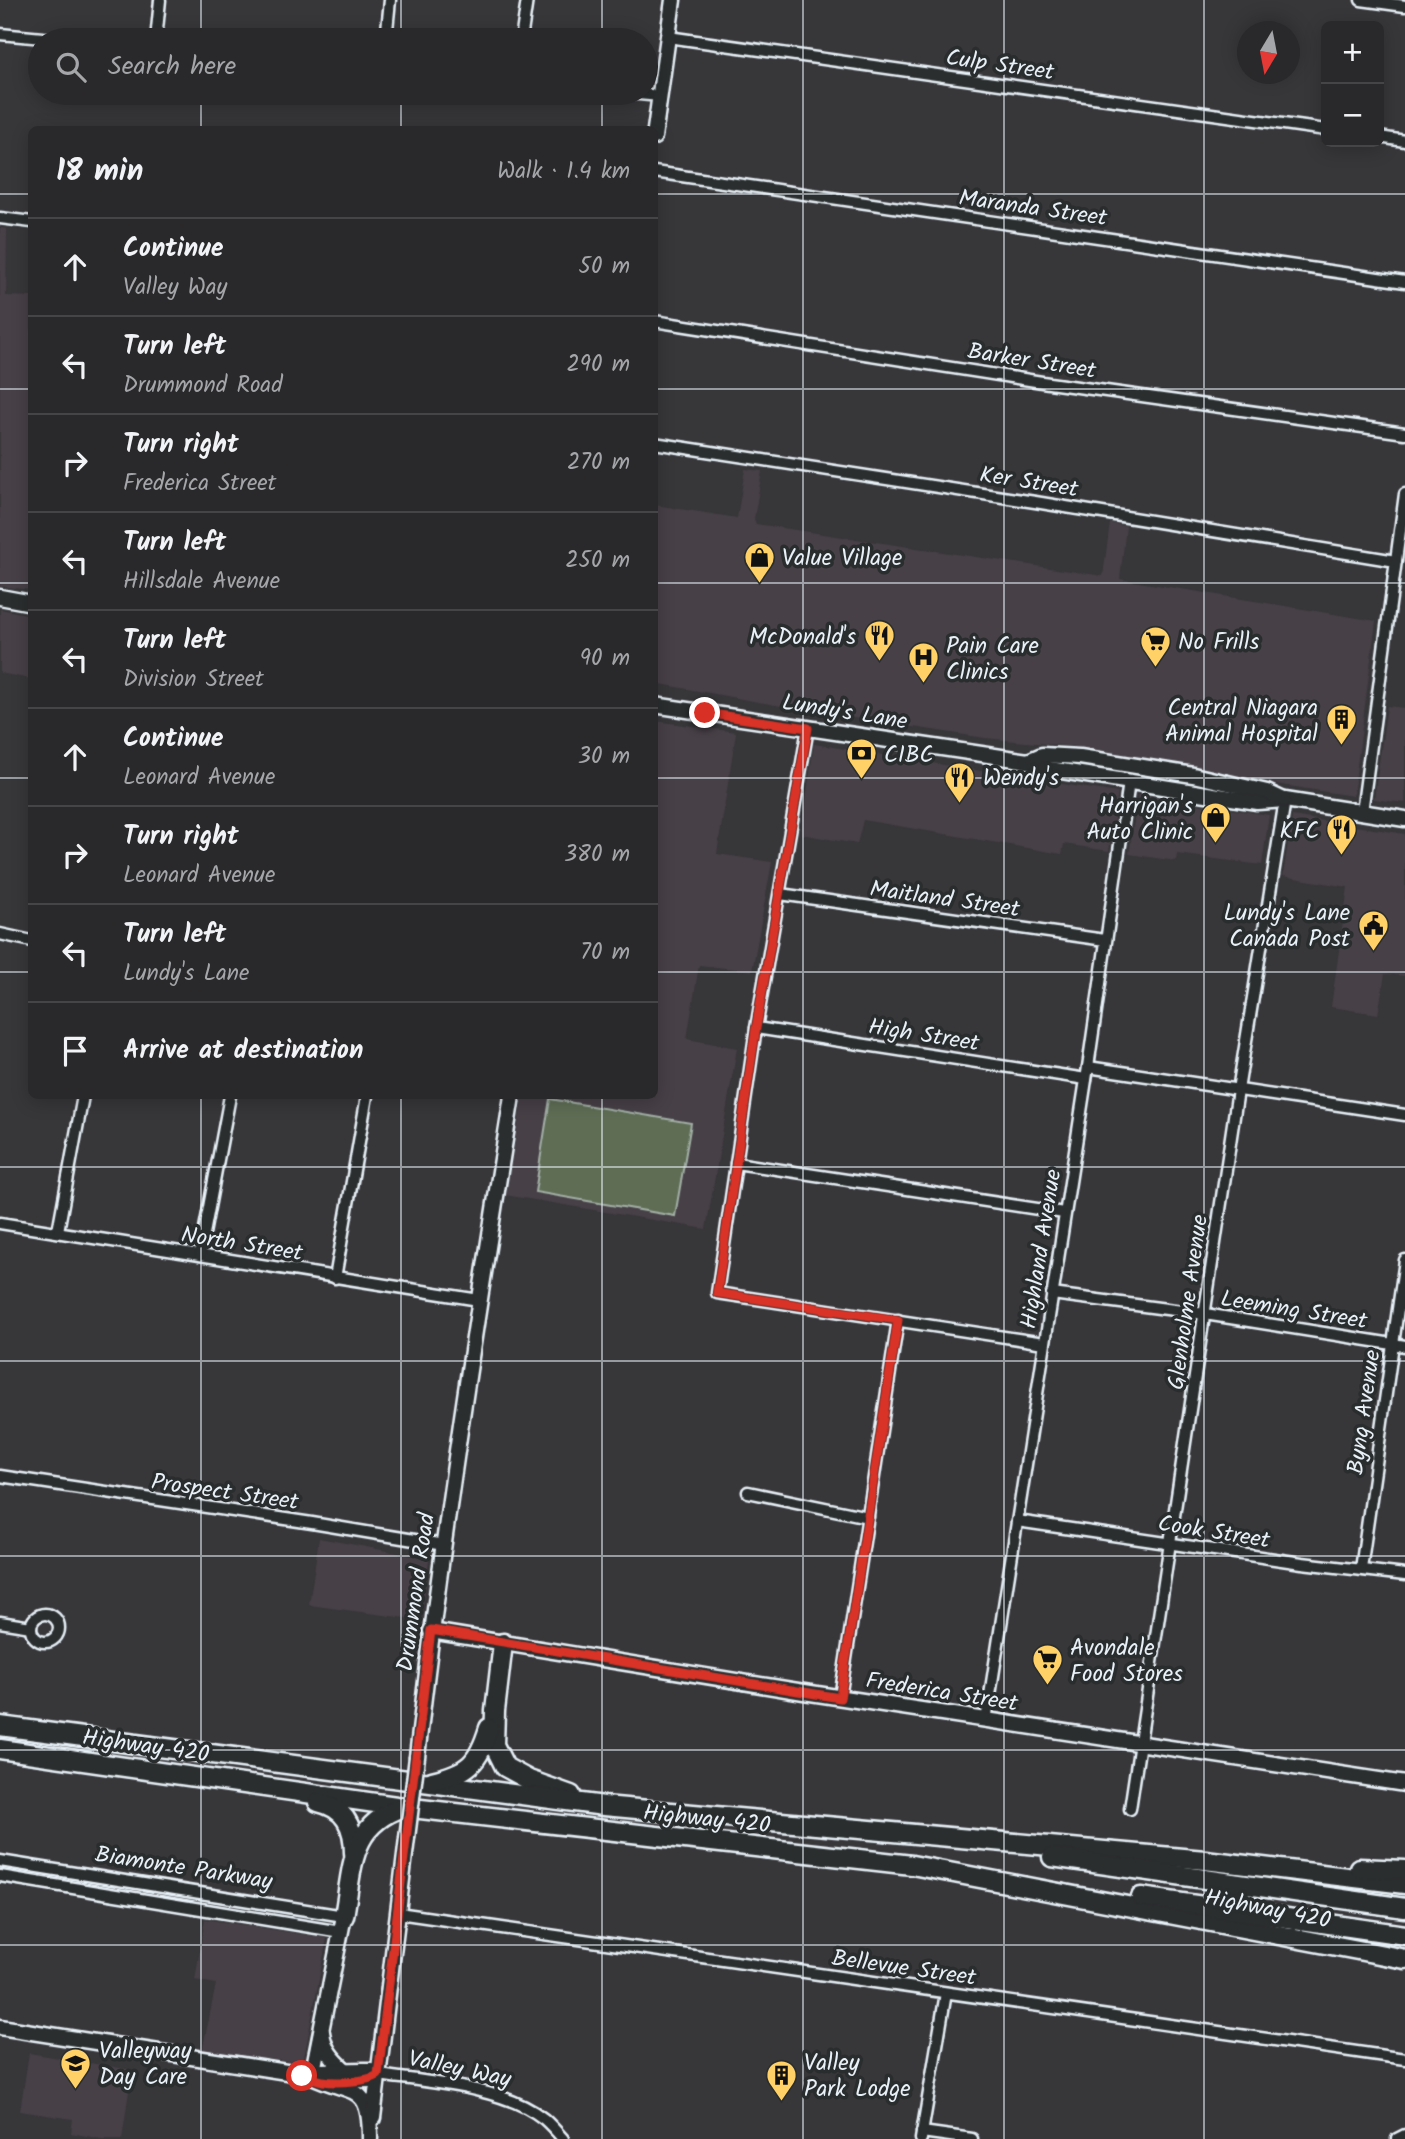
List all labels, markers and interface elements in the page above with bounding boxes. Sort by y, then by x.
north arrow [1237,21,1300,84]
map controls [1321,21,1384,147]
button: + [1321,21,1384,84]
search box [28,28,658,105]
street label: Culp Street [943,41,1057,92]
text: Search here [108,46,236,88]
icon: search [52,48,90,86]
button: − [1321,84,1384,147]
text: 18 min [56,148,143,196]
text: Walk · 1.4 km [497,154,630,190]
street label: Maranda Street [956,181,1110,237]
text: Continue [123,228,224,270]
icon: ahead [56,248,94,286]
text: 50 m [579,249,630,285]
text: Valley Way [123,270,227,306]
text: Turn left [123,326,226,368]
street label: Barker Street [965,334,1099,390]
icon: left [56,346,94,384]
text: 290 m [566,347,630,383]
text: Drummond Road [123,368,283,404]
text: Turn right [123,424,239,466]
icon: right [56,444,94,482]
text: 270 m [567,445,630,481]
street label: Ker Street [977,457,1082,509]
text: Frederica Street [123,466,276,502]
text: Turn left [123,522,226,564]
shop icon: Value Village [742,540,776,584]
place label: Value Village [782,541,902,577]
icon: left [56,542,94,580]
text: 250 m [565,543,630,579]
text: Hillsdale Avenue [123,564,280,600]
restaurant icon: McDonald's [862,619,896,663]
text: Turn left [123,620,226,662]
place label: McDonald's [749,620,856,656]
supermarket icon: No Frills [1138,624,1172,668]
place label: No Frills [1178,625,1260,661]
place label: Pain Care Clinics [946,629,1039,691]
icon: left [56,640,94,678]
text: 90 m [580,641,630,677]
hospital icon: Pain Care Clinics [906,641,940,685]
text: Division Street [123,662,264,698]
street label: Lundy's Lane [779,685,910,741]
place label: Central Niagara Animal Hospital [1165,691,1318,753]
route end [689,697,720,728]
building icon: Central Niagara Animal Hospital [1324,703,1358,747]
text: Continue [123,718,224,760]
bank icon: CIBC [844,737,878,781]
icon: ahead [56,738,94,776]
place label: CIBC [884,738,933,774]
text: 30 m [578,739,630,775]
text: Leonard Avenue [123,760,275,796]
restaurant icon: Wendy's [943,760,977,804]
place label: Wendy's [983,761,1059,797]
place label: Harrigan's Auto Clinic [1087,789,1193,851]
shop icon: Harrigan's Auto Clinic [1199,801,1233,845]
restaurant icon: KFC [1325,813,1359,857]
place label: KFC [1280,814,1319,850]
text: Turn right [123,816,239,858]
icon: right [56,836,94,874]
text: 380 m [564,837,630,873]
text: Leonard Avenue [123,858,275,894]
street label: Maitland Street [867,872,1023,928]
place label: Lundy's Lane Canada Post [1224,896,1351,958]
public building icon: Lundy's Lane Canada Post [1356,908,1390,952]
text: Turn left [123,914,226,956]
icon: left [56,934,94,972]
text: 70 m [580,935,630,971]
text: Lundy's Lane [123,956,249,992]
street label: High Street [866,1009,983,1063]
text: Arrive at destination [123,1030,363,1072]
icon: arrive [56,1032,94,1070]
street label: Highland Avenue [1012,1167,1072,1332]
street label: Glenholme Avenue [1159,1212,1219,1392]
street label: North Street [178,1218,306,1272]
street label: Leeming Street [1218,1282,1371,1340]
street label: Byng Avenue [1338,1348,1392,1477]
street label: Prospect Street [149,1465,302,1521]
street label: Cook Street [1155,1506,1273,1560]
street label: Drummond Road [388,1510,446,1674]
place label: Avondale Food Stores [1070,1631,1183,1693]
supermarket icon: Avondale Food Stores [1030,1643,1064,1687]
street label: Frederica Street [863,1663,1021,1723]
street label: Highway 420 [80,1720,212,1774]
street label: Highway 420 [641,1795,772,1845]
street label: Biamonte Parkway [92,1837,275,1901]
street label: Highway 420 [1201,1880,1334,1940]
street label: Bellevue Street [829,1941,979,1997]
place label: Valleyway Day Care [99,2034,192,2096]
street label: Valley Way [405,2042,514,2098]
school or university icon: Valleyway Day Care [59,2046,93,2090]
place label: Valley Park Lodge [804,2046,911,2108]
building icon: Valley Park Lodge [764,2058,798,2102]
route start [286,2060,317,2091]

